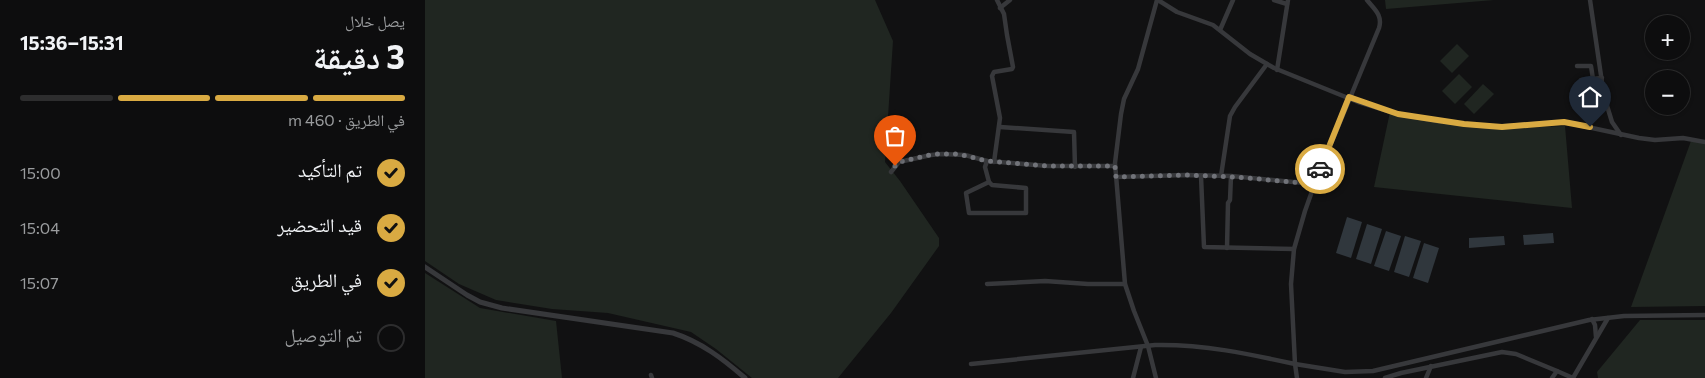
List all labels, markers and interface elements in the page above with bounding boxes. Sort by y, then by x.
text: يصل خلال [345,11,405,30]
map controls [1645,15,1690,115]
button: + [1645,15,1690,60]
text: 15:31–15:36 [20,31,124,54]
text: 3 دقيقة [313,36,405,76]
button: − [1645,70,1690,115]
pin [1569,76,1611,127]
icon: home [1576,83,1604,111]
text: في الطريق · 460 m [288,110,405,129]
pin [874,115,916,166]
icon: bag [881,122,909,150]
courier [1295,144,1345,194]
icon: car [1306,155,1334,183]
text: تم التأكيد [298,158,362,181]
icon: check [377,159,405,187]
text: 15:00 [20,163,61,182]
text: قيد التحضير [277,213,362,236]
icon: check [377,214,405,242]
text: 15:04 [20,218,60,237]
text: في الطريق [290,268,362,291]
icon: check [377,269,405,297]
text: 15:07 [20,273,59,292]
text: تم التوصيل [285,323,362,346]

